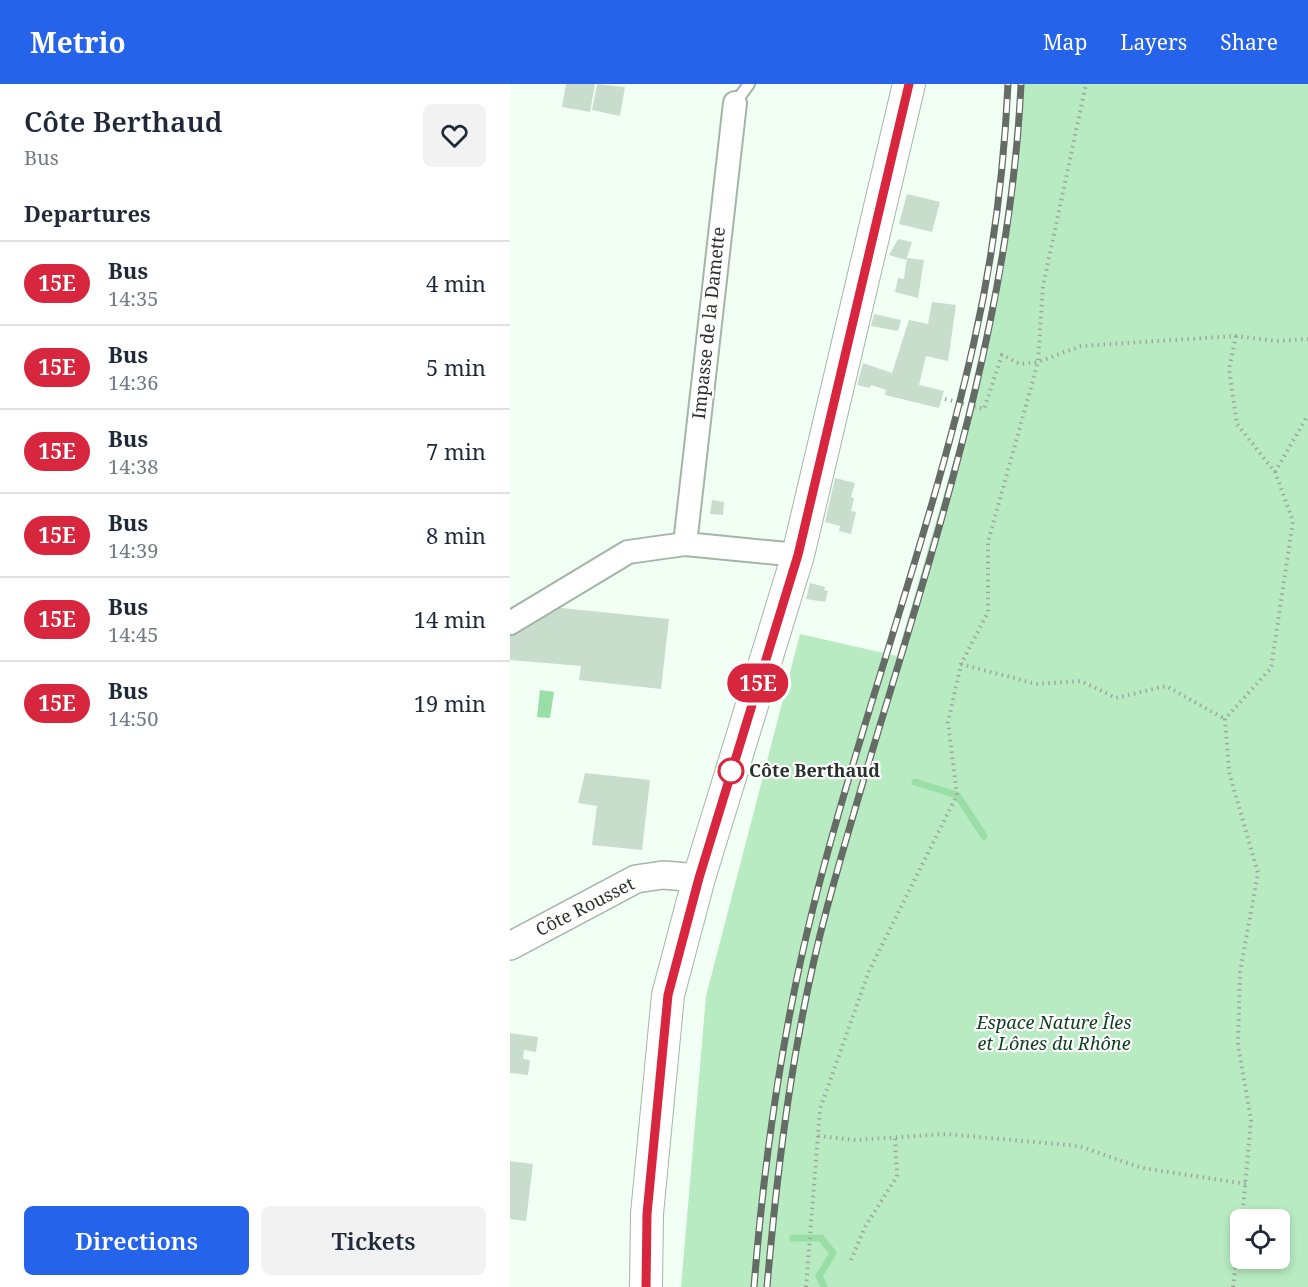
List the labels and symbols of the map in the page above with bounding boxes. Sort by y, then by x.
street label: Impasse de la Damette [686,226,730,420]
line badge: 15E [724,664,792,702]
marker: Côte Berthaud [718,758,744,784]
place label: Côte Berthaud [749,758,880,782]
street label: Côte Rousset [531,871,638,941]
park label: Espace Nature Îles et Lônes du Rhône [975,1010,1132,1055]

